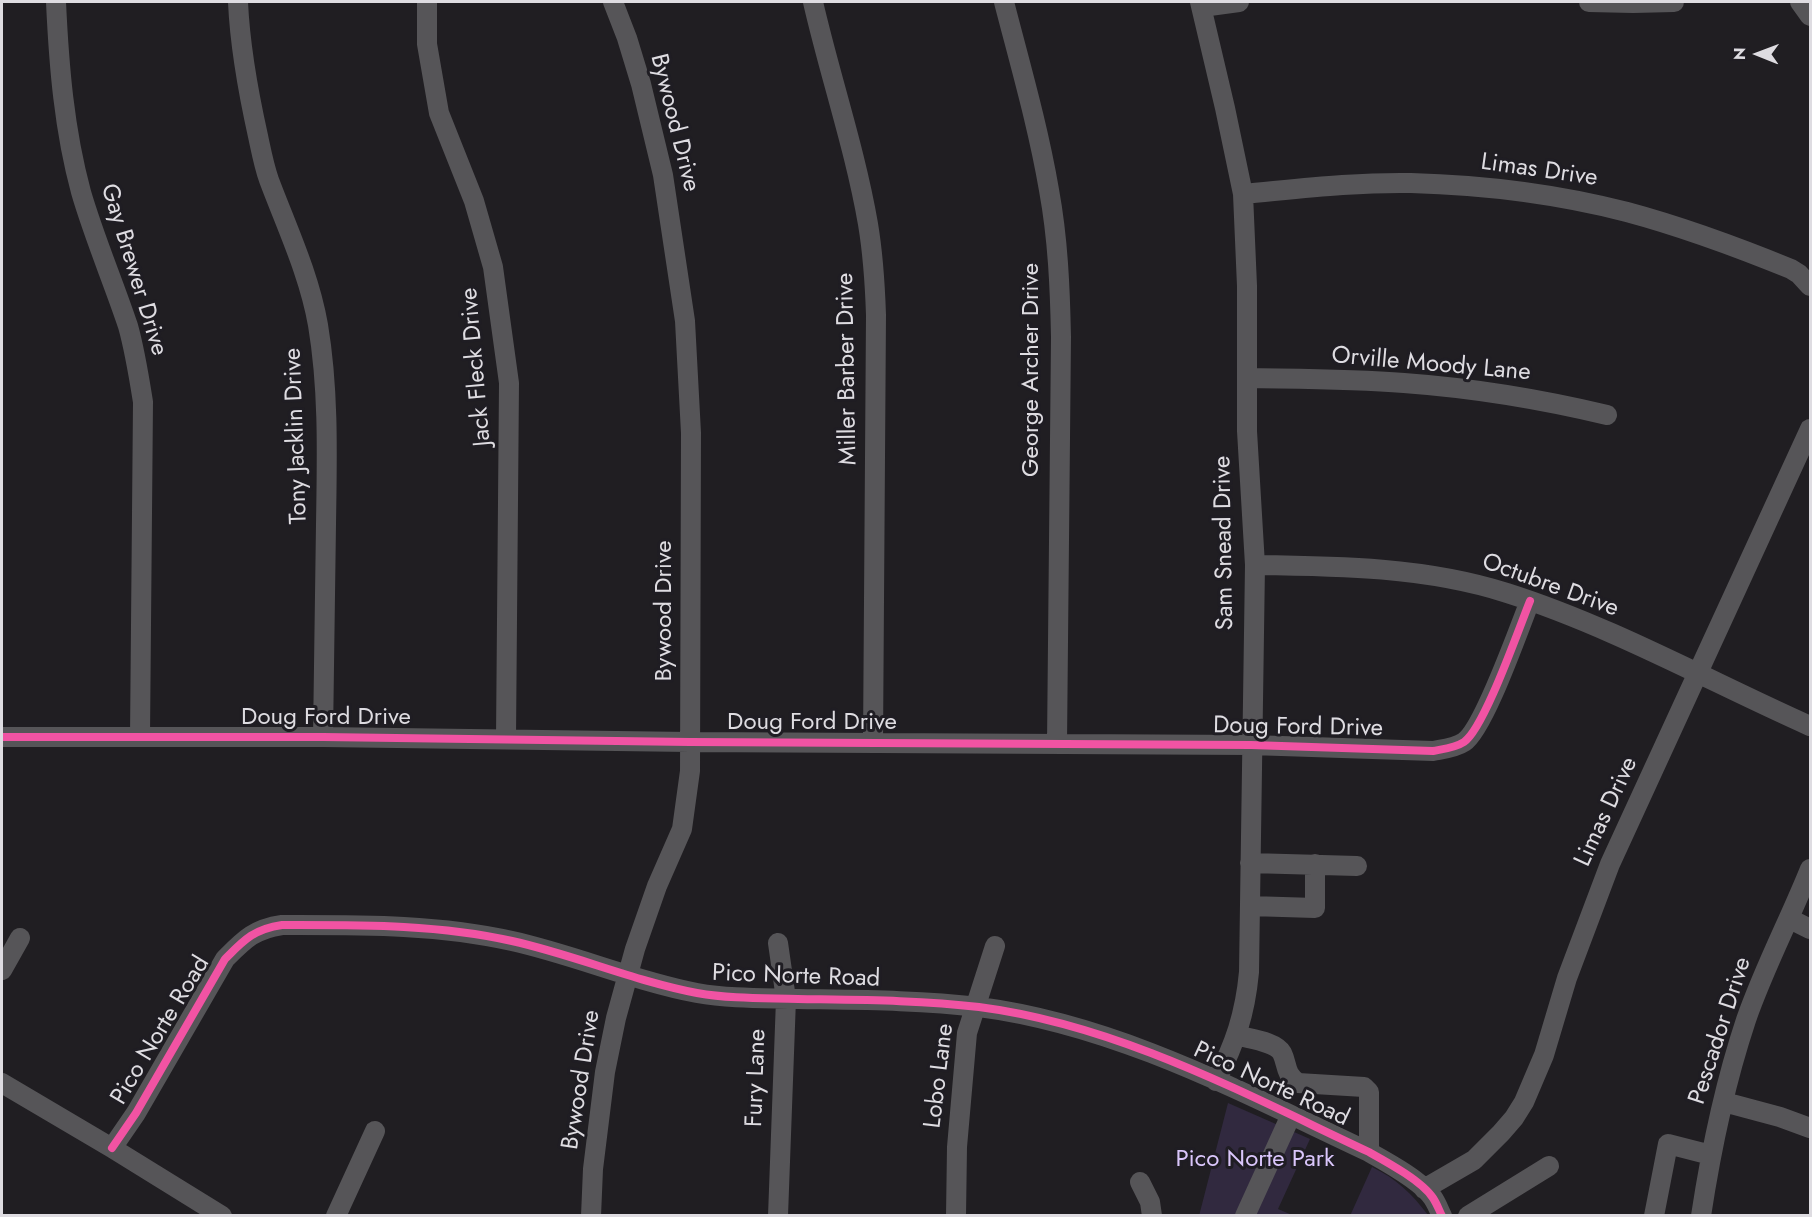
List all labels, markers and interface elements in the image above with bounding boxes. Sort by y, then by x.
north arrow [1728,24,1788,84]
text: N [1728,47,1751,60]
street label: Bywood Drive [643,51,705,195]
street label: Limas Drive [1479,149,1599,193]
street label: Gay Brewer Drive [93,181,173,359]
street label: George Archer Drive [1018,263,1046,477]
street label: Miller Barber Drive [832,273,864,465]
street label: Jack Fleck Drive [456,287,498,447]
street label: Orville Moody Lane [1330,342,1532,388]
street label: Tony Jacklin Drive [280,347,314,525]
street label: Sam Snead Drive [1209,456,1241,630]
street label: Bywood Drive [651,540,679,682]
street label: Octubre Drive [1478,548,1622,624]
street label: Doug Ford Drive [241,704,411,732]
street label: Doug Ford Drive [727,709,897,737]
street label: Doug Ford Drive [1213,712,1383,744]
street label: Limas Drive [1569,753,1645,871]
street label: Pico Norte Road [105,951,217,1111]
street label: Pescador Drive [1684,954,1758,1108]
street label: Pico Norte Road [711,960,881,994]
street label: Bywood Drive [557,1008,607,1152]
street label: Lobo Lane [919,1022,961,1130]
street label: Fury Lane [741,1028,773,1128]
street label: Pico Norte Road [1189,1036,1353,1134]
park label: Pico Norte Park [1175,1146,1335,1174]

